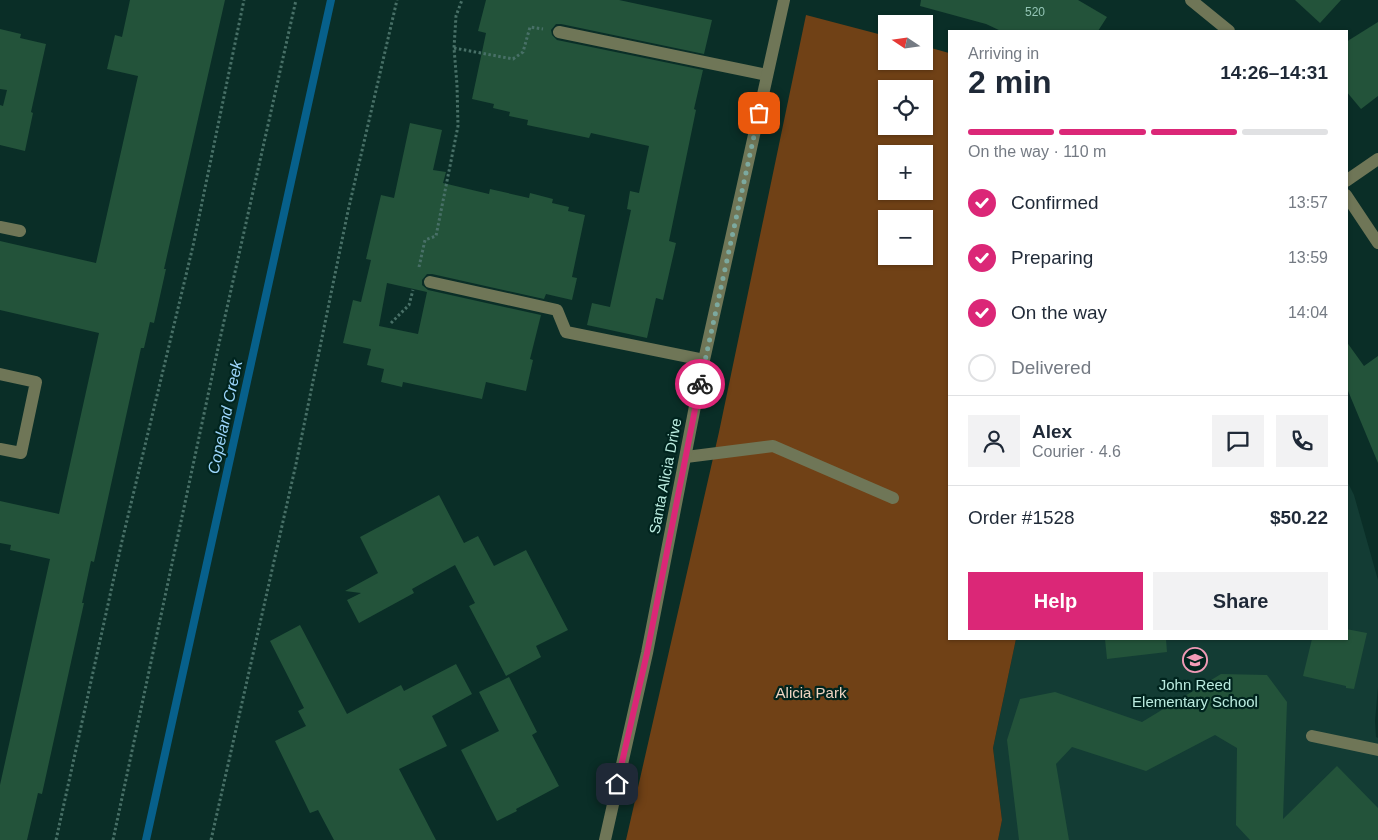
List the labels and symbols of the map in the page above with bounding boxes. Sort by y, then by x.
house number: 520 [1025,5,1045,19]
north arrow [878,15,932,70]
pin [738,92,780,134]
water label: Copeland Creek [205,358,246,475]
courier [675,359,725,409]
street label: Santa Alicia Drive [645,417,685,535]
school or university icon: John Reed Elementary School [1182,647,1208,673]
place label: John Reed Elementary School [1132,676,1258,710]
park label: Alicia Park [776,684,847,701]
pin [596,763,638,805]

